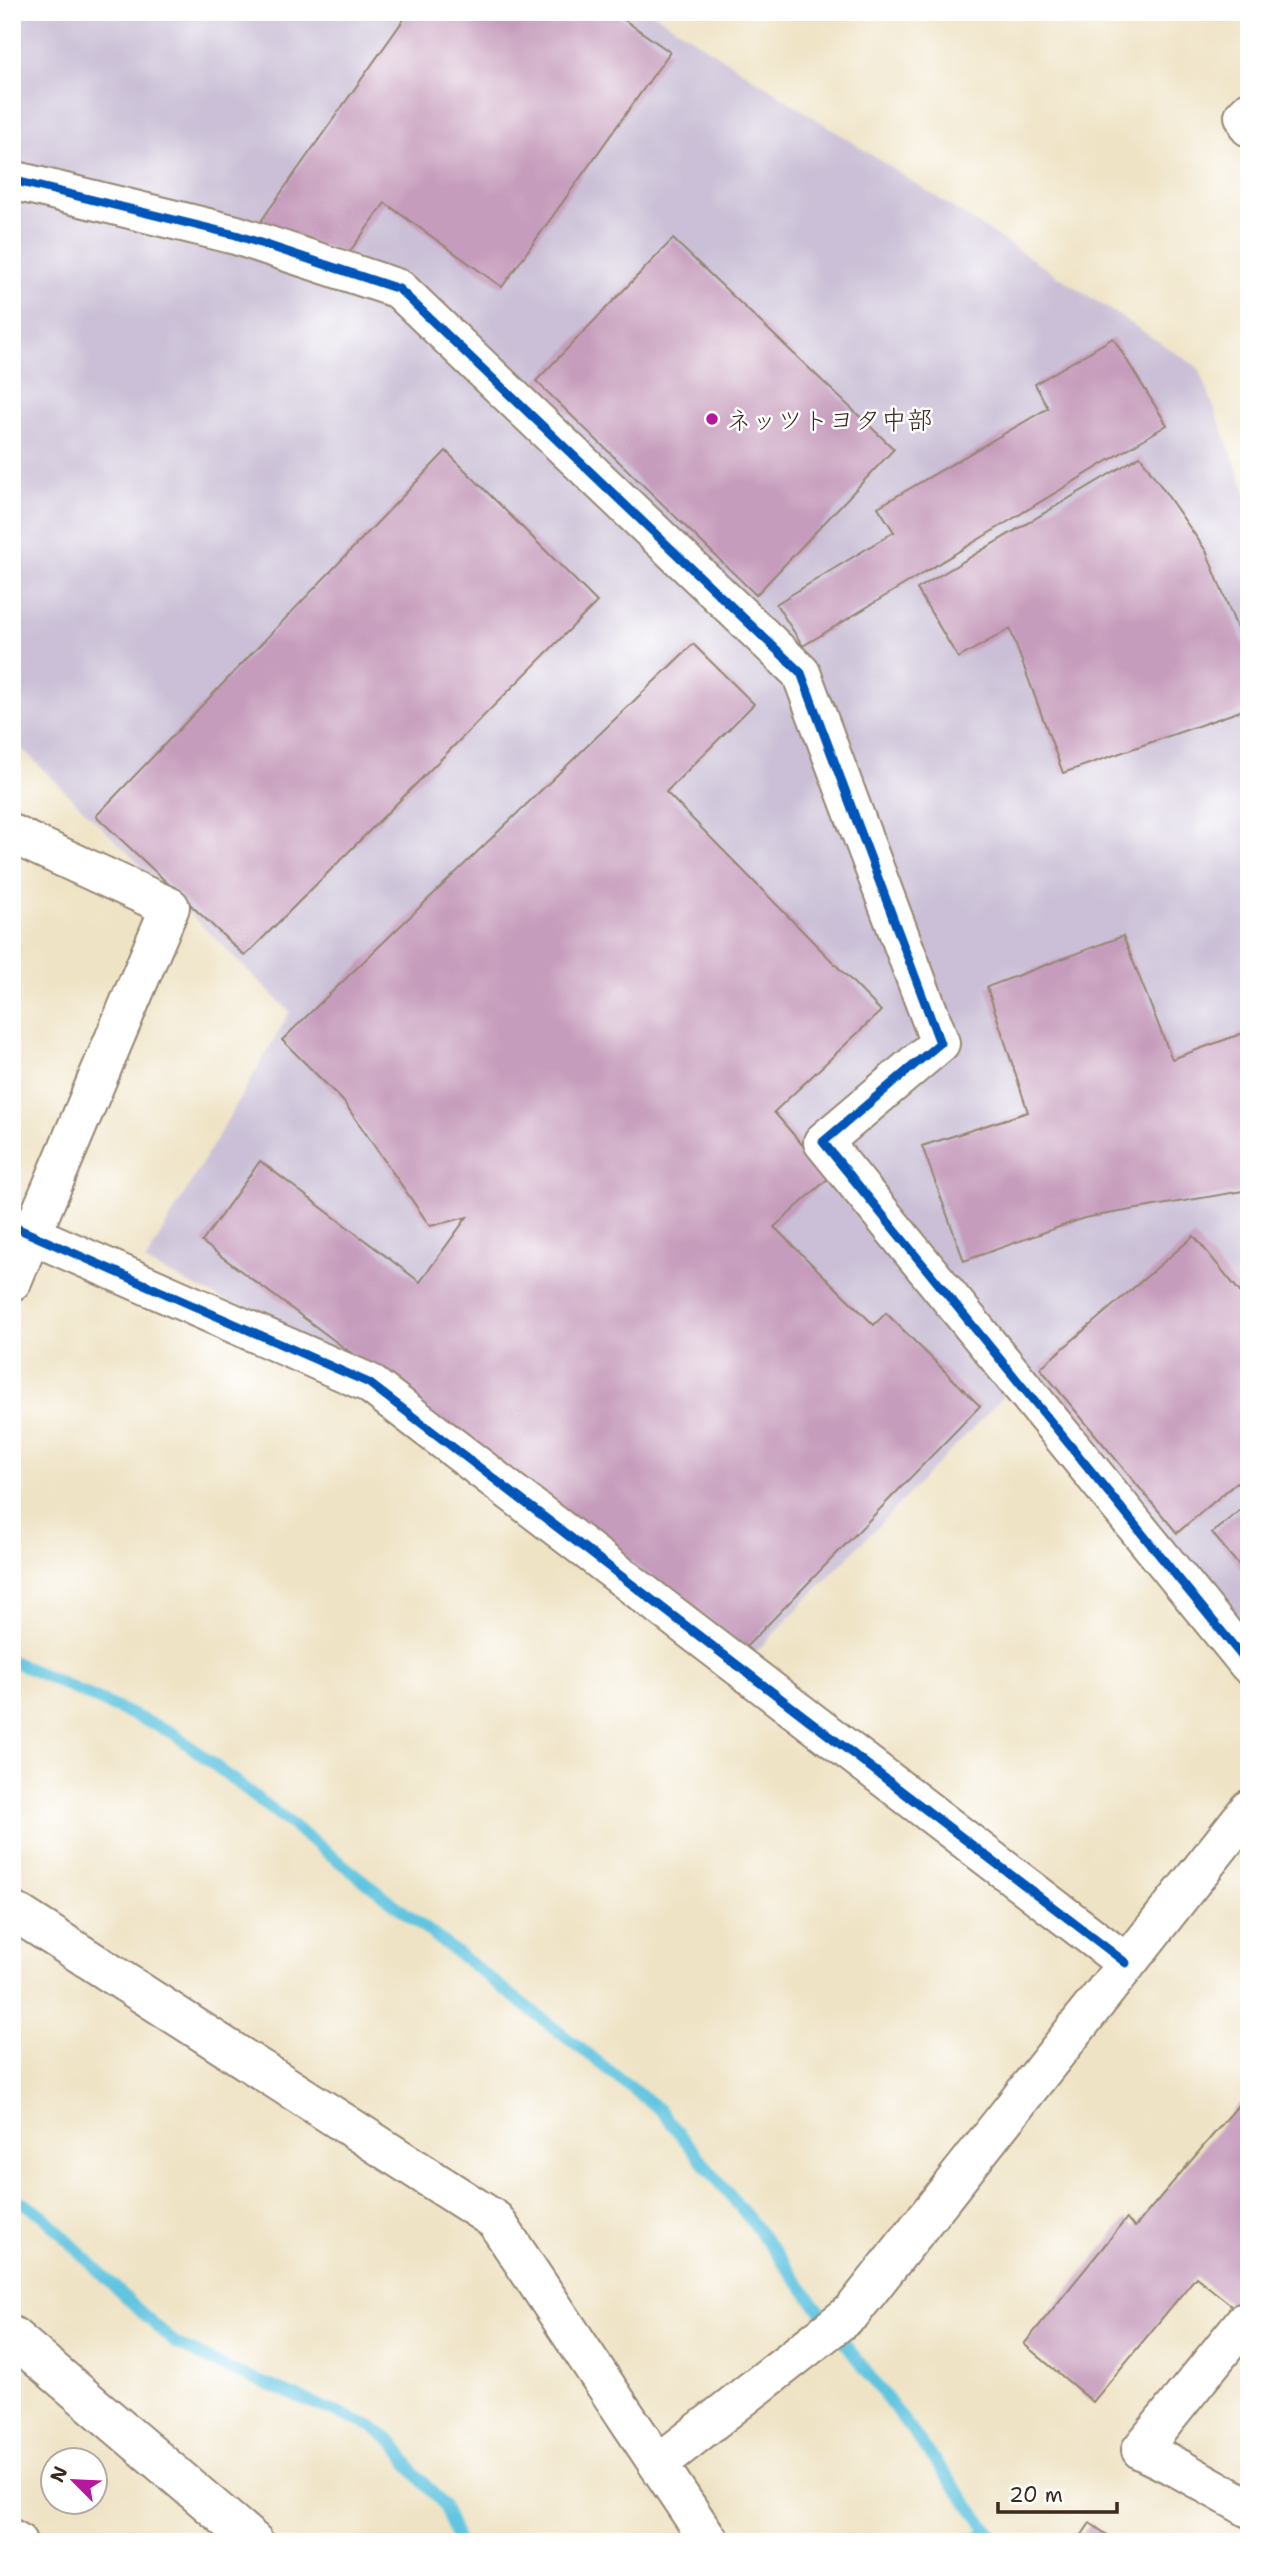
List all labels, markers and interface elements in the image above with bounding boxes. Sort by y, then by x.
place label: ネッツトヨタ中部 [726,402,933,437]
marker: ネッツトヨタ中部 [704,411,720,427]
north arrow [38,2446,108,2516]
text: N [44,2462,73,2486]
scale bar [998,2470,1118,2514]
text: 20 m [1009,2481,1063,2509]

